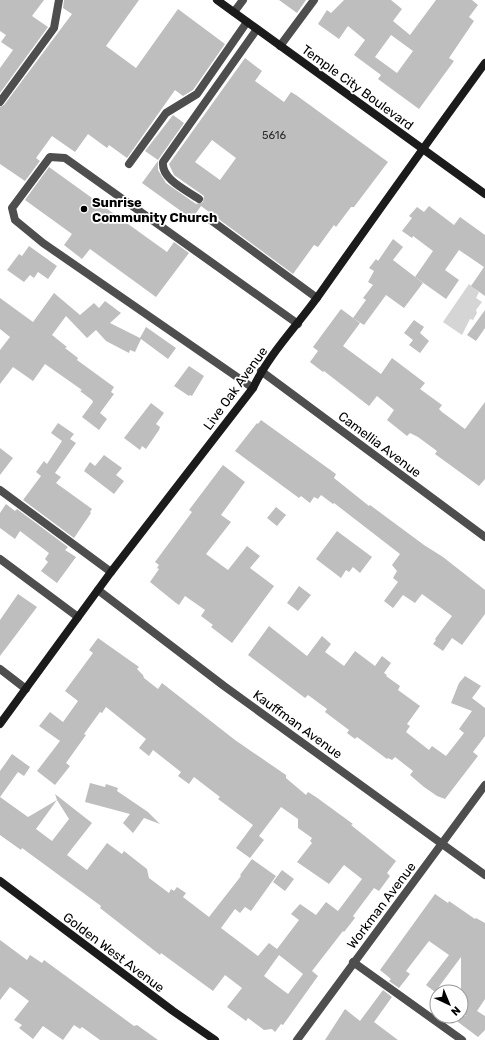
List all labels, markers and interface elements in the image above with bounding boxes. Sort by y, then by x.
street label: Temple City Boulevard [299,42,416,133]
house number: 5616 [262,129,286,142]
place label: Sunrise Community Church [92,195,217,225]
marker: Sunrise Community Church [79,204,89,214]
street label: Live Oak Avenue [200,344,271,433]
street label: Camellia Avenue [335,408,424,480]
street label: Kauffman Avenue [250,687,345,762]
street label: Workman Avenue [344,859,419,951]
street label: Golden West Avenue [60,909,167,995]
north arrow [429,984,469,1024]
text: N [448,1003,463,1018]

